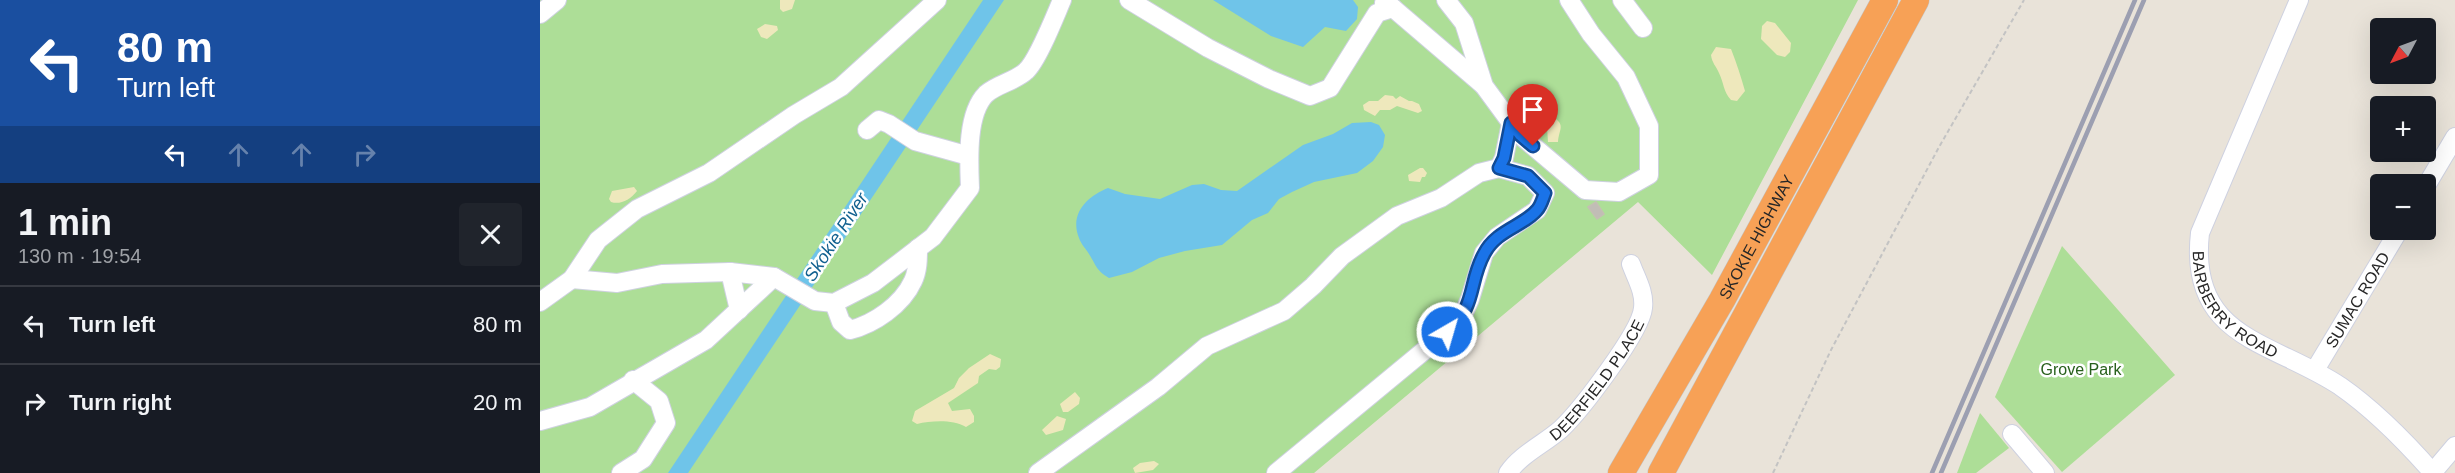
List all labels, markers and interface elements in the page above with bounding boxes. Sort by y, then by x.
north arrow [2370,18,2436,84]
map controls [2370,18,2436,240]
icon: left [18,24,96,102]
text: 80 m [117,24,213,71]
text: Turn left [117,73,215,103]
pin [1507,84,1558,146]
icon: arrive [1516,93,1549,126]
button: + [2370,96,2436,162]
icon: left [159,138,192,171]
icon: ahead [222,138,255,171]
icon: ahead [285,138,318,171]
icon: right [348,138,381,171]
street label: SKOKIE HIGHWAY [1716,172,1797,302]
button: − [2370,174,2436,240]
water label: Skokie River [800,188,872,285]
text: 1 min [18,202,112,243]
button: close [459,203,522,266]
text: 130 m · 19:54 [18,245,141,267]
street label: SUMAC ROAD [2322,249,2392,351]
street label: BARBERRY ROAD [2190,251,2281,361]
position arrow [1415,300,1479,364]
icon: left [18,309,51,342]
text: Turn left [69,312,155,337]
text: 80 m [473,312,522,337]
street label: DEERFIELD PLACE [1546,317,1647,444]
park label: Grove Park [2041,361,2122,378]
icon: right [18,387,51,420]
text: Turn right [69,390,171,415]
text: 20 m [473,390,522,415]

